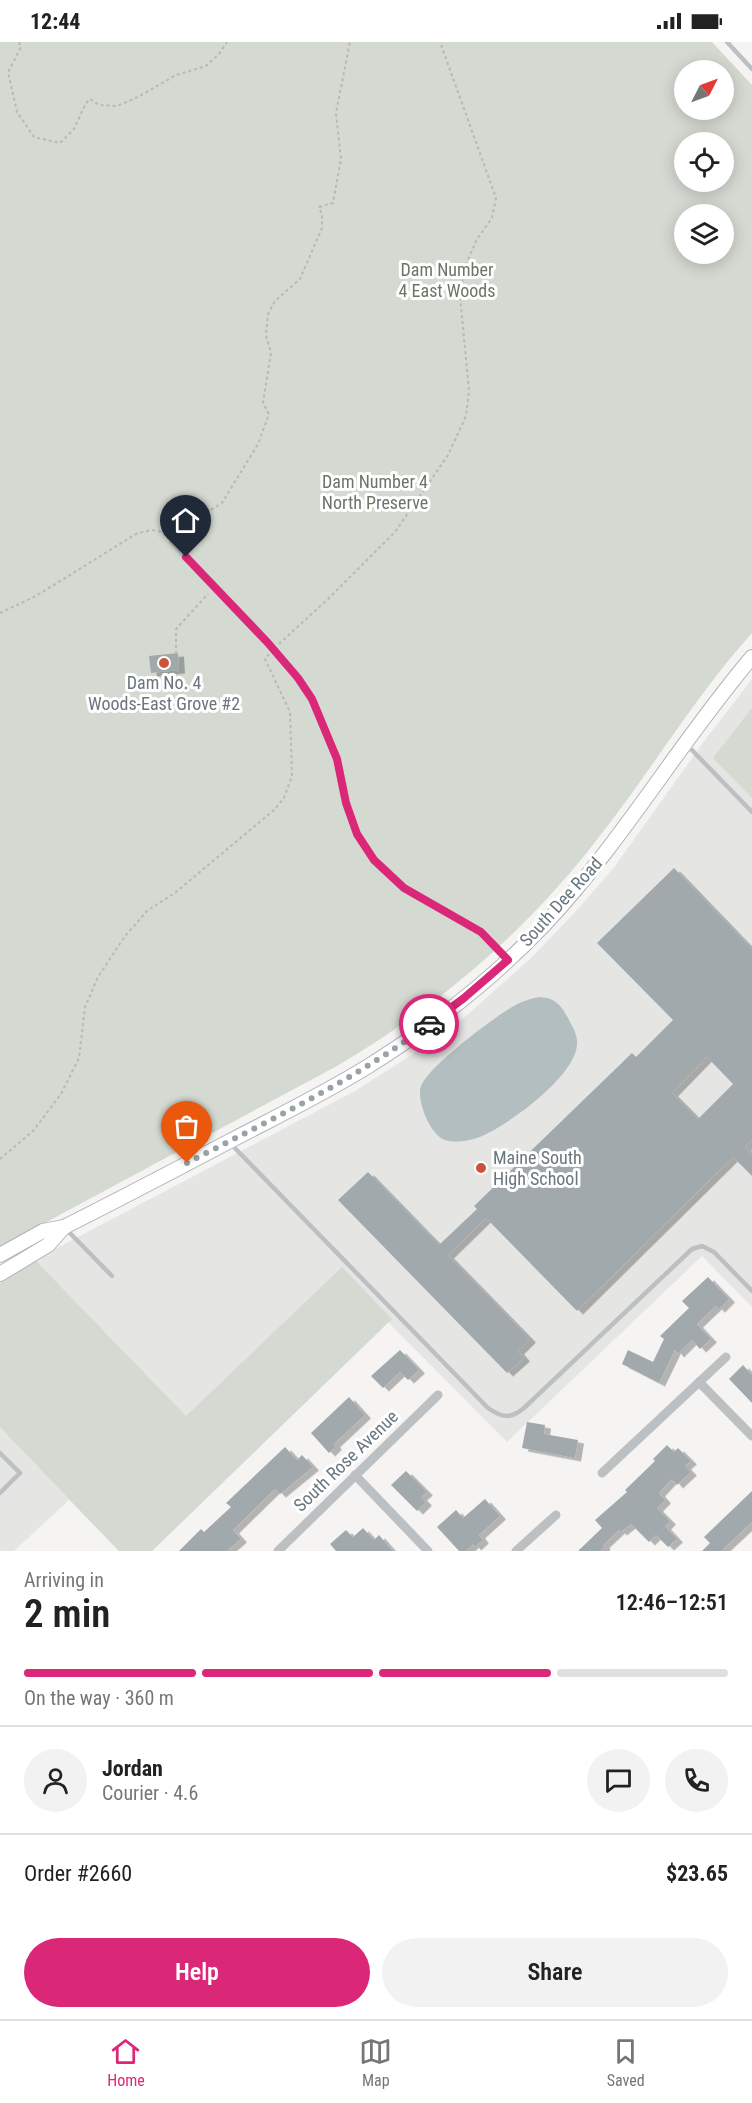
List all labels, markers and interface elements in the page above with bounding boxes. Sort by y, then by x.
text: 12:44 [30,9,81,34]
north arrow [674,60,734,120]
map controls [674,60,734,264]
button: locate [674,132,734,192]
button: layers [674,204,734,264]
park label: Dam Number 4 East Woods [399,259,495,301]
park label: Dam Number 4 North Preserve [322,471,428,513]
pin [160,495,211,557]
icon: home [169,504,202,537]
marker: Dam No. 4 Woods-East Grove #2 [157,656,171,670]
place label: Dam No. 4 Woods-East Grove #2 [88,672,240,714]
street label: South Dee Road [515,853,606,951]
courier [399,994,459,1054]
icon: car [413,1008,446,1041]
pin [161,1101,212,1163]
icon: bag [170,1110,203,1143]
place label: Maine South High School [493,1147,582,1189]
marker: Maine South High School [474,1161,488,1175]
street label: South Rose Avenue [289,1406,402,1516]
text: Arriving in [24,1568,104,1592]
text: 12:46–12:51 [616,1590,728,1615]
text: 2 min [24,1591,110,1637]
text: On the way · 360 m [24,1686,174,1710]
button: person [24,1749,87,1812]
button: chat [587,1749,650,1812]
button: phone [665,1749,728,1812]
text: Jordan [102,1756,163,1781]
text: Courier · 4.6 [102,1781,198,1805]
text: Order #2660 [24,1861,132,1886]
text: $23.65 [666,1861,728,1886]
button: Help [24,1938,370,2007]
button: Share [382,1938,728,2007]
tab: Home [107,2035,145,2090]
tab: Map [359,2035,392,2090]
tab: Saved [607,2035,645,2090]

